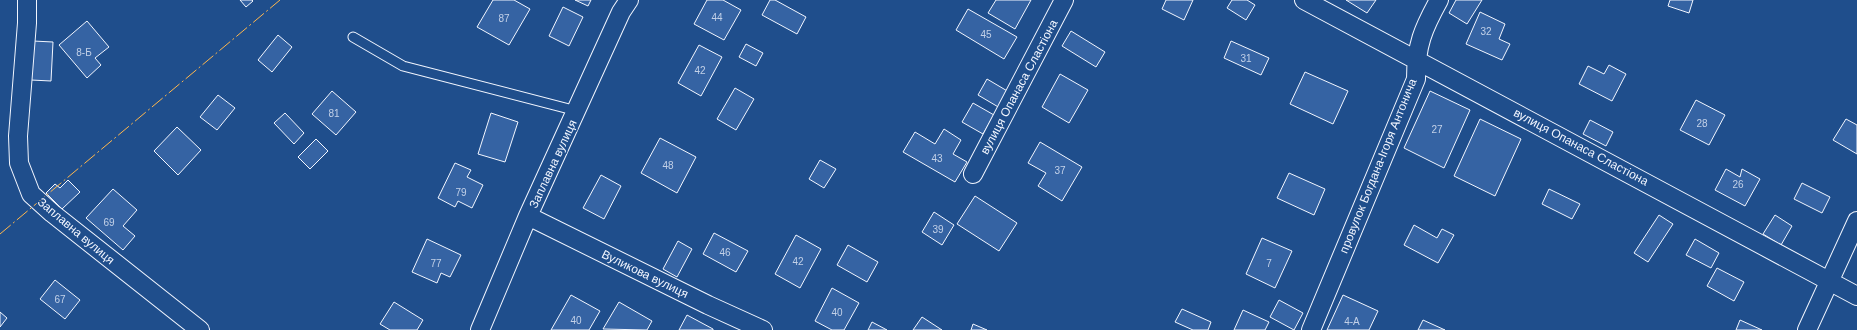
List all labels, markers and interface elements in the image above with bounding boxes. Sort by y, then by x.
house number: 44 [711,12,723,23]
house number: 87 [498,13,510,24]
street label: вулиця Опанаса Сластіона [977,17,1061,157]
house number: 32 [1480,26,1492,37]
house number: 45 [980,29,992,40]
house number: 8-Б [76,47,92,58]
house number: 31 [1240,53,1252,64]
house number: 42 [694,65,706,76]
street label: провулок Богдана-Ігоря Антонича [1337,76,1420,255]
street label: вулиця Опанаса Сластіона [1511,105,1651,189]
house number: 81 [328,108,340,119]
street label: Заплавна вулиця [526,118,580,210]
house number: 28 [1696,118,1708,129]
house number: 27 [1431,124,1443,135]
house number: 43 [931,153,943,164]
house number: 48 [662,160,674,171]
house number: 37 [1054,165,1066,176]
house number: 26 [1732,179,1744,190]
house number: 79 [455,187,467,198]
street label: Заплавна вулиця [35,195,117,267]
house number: 69 [103,217,115,228]
house number: 39 [932,224,944,235]
street label: Вуликова вулиця [599,247,691,301]
house number: 46 [719,247,731,258]
house number: 42 [792,256,804,267]
house number: 77 [430,258,442,269]
house number: 7 [1266,258,1272,269]
house number: 67 [54,294,66,305]
house number: 40 [831,307,843,318]
house number: 40 [570,315,582,326]
house number: 4-А [1344,316,1360,327]

